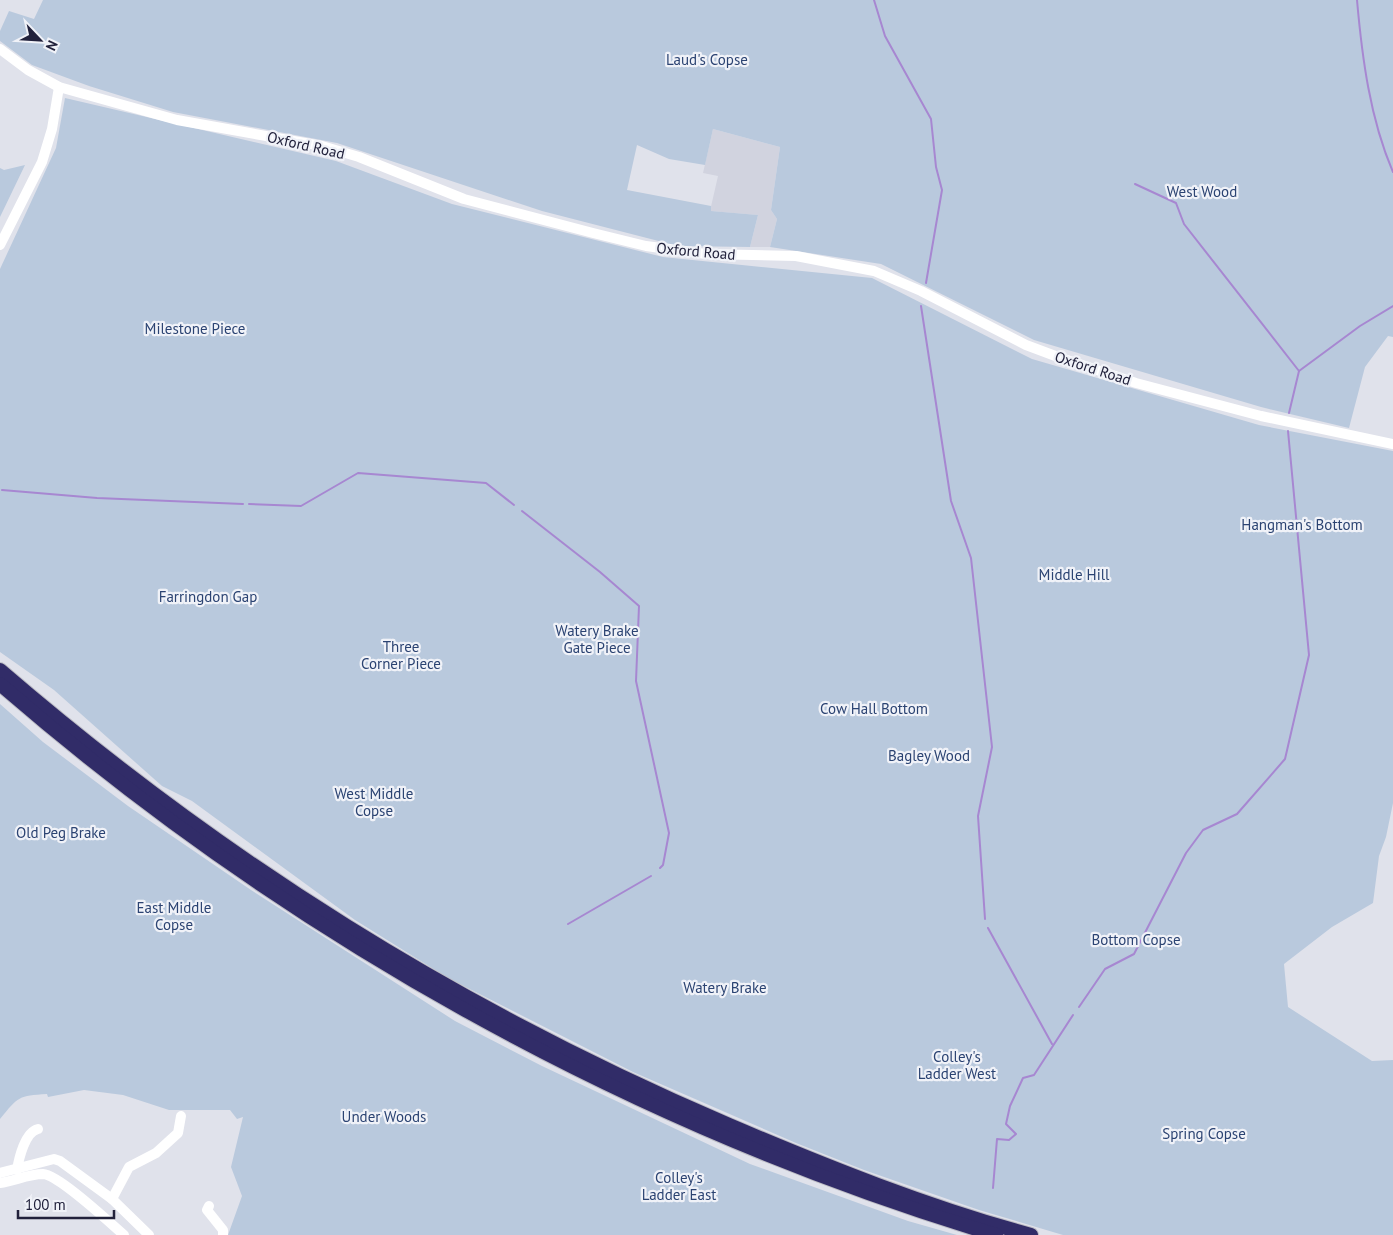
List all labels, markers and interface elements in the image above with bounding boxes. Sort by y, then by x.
north arrow [15,15,65,65]
text: N [42,38,62,53]
park label: Laud's Copse [666,50,748,69]
street label: Oxford Road [265,127,347,163]
park label: West Wood [1167,182,1237,201]
street label: Oxford Road [656,238,736,264]
park label: Milestone Piece [145,319,245,338]
street label: Oxford Road [1052,347,1134,389]
park label: Hangman's Bottom [1241,515,1363,534]
park label: Middle Hill [1039,565,1110,584]
park label: Farringdon Gap [159,587,257,606]
park label: Watery Brake Gate Piece [555,621,639,657]
park label: Three Corner Piece [361,637,441,673]
park label: Cow Hall Bottom [820,699,928,718]
park label: Bagley Wood [888,746,970,765]
park label: West Middle Copse [335,784,413,820]
park label: Old Peg Brake [16,823,106,842]
park label: East Middle Copse [137,898,211,934]
park label: Bottom Copse [1091,930,1181,949]
park label: Watery Brake [683,978,767,997]
park label: Colley's Ladder West [918,1047,996,1083]
park label: Under Woods [342,1107,426,1126]
park label: Spring Copse [1162,1124,1246,1143]
park label: Colley's Ladder East [642,1168,716,1204]
scale bar [18,1188,114,1220]
text: 100 m [25,1195,66,1214]

